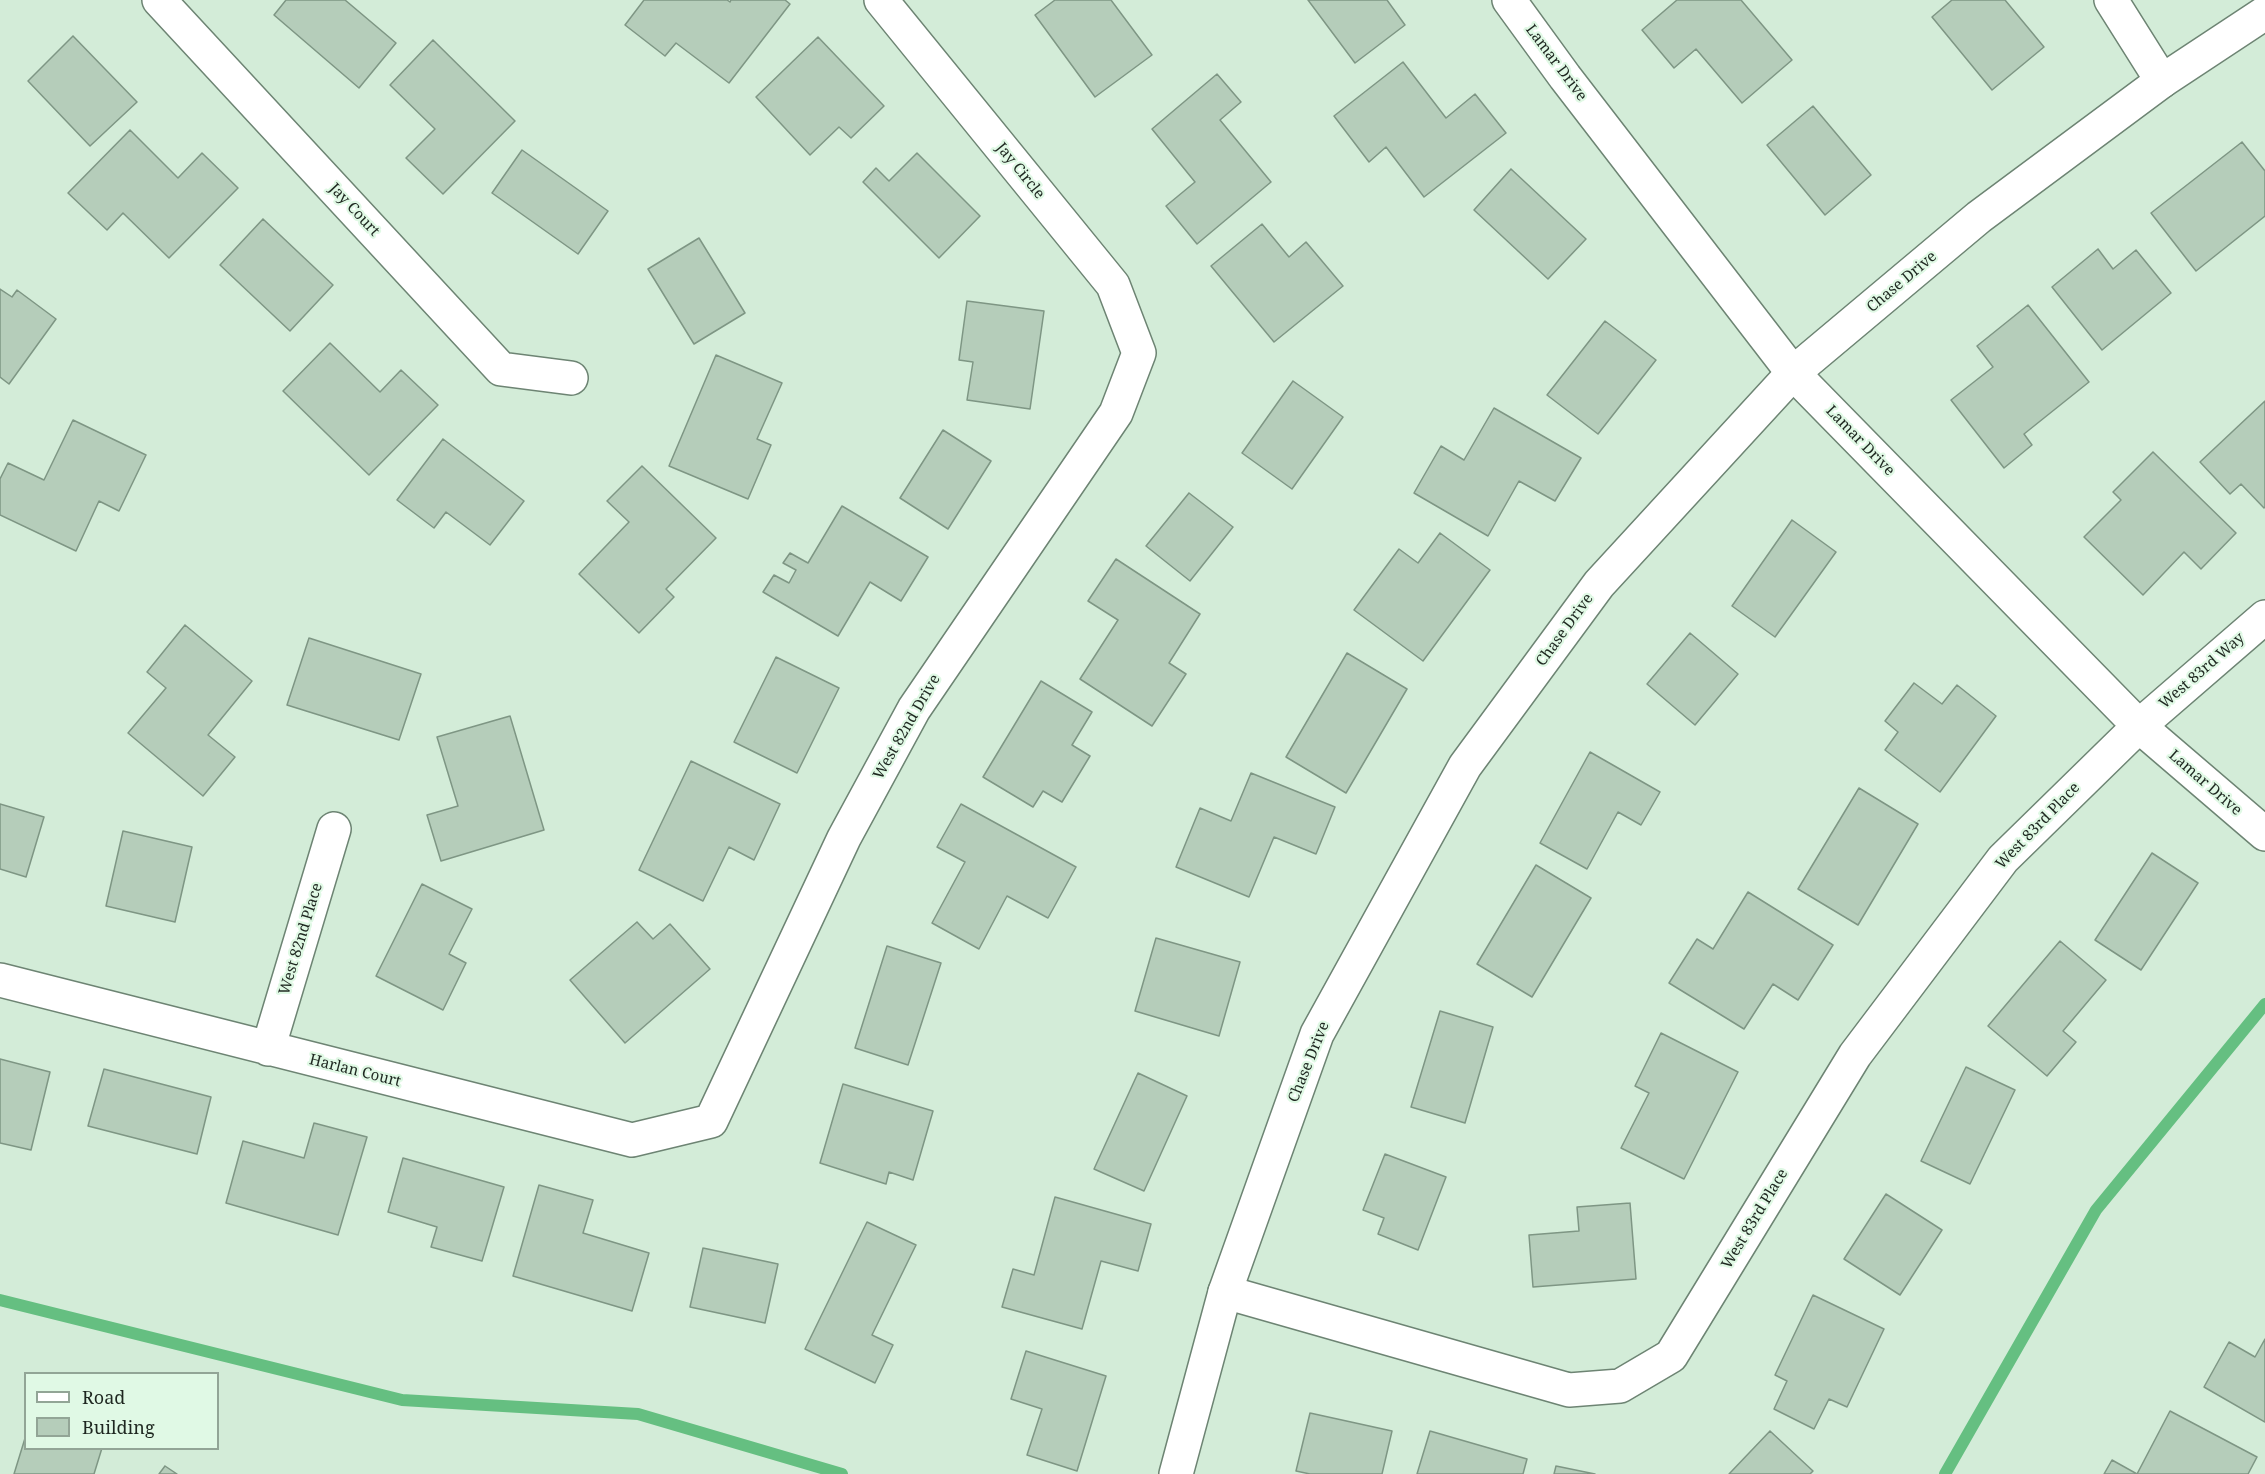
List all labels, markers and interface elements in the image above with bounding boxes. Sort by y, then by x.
street label: Lamar Drive [1521,21,1591,105]
street label: Jay Circle [992,139,1048,203]
street label: Jay Court [325,180,383,240]
street label: Chase Drive [1864,248,1940,316]
street label: Lamar Drive [1822,402,1898,480]
street label: Chase Drive [1533,590,1597,670]
street label: West 83rd Way [2156,629,2248,713]
street label: West 82nd Drive [870,671,944,783]
street label: Lamar Drive [2165,746,2245,820]
street label: West 83rd Place [1992,779,2084,873]
street label: West 82nd Place [275,881,327,997]
street label: Chase Drive [1285,1019,1333,1105]
street label: Harlan Court [307,1051,403,1091]
street label: West 83rd Place [1718,1166,1792,1272]
legend [24,1372,219,1450]
text: Road [82,1385,125,1409]
text: Building [82,1415,155,1439]

